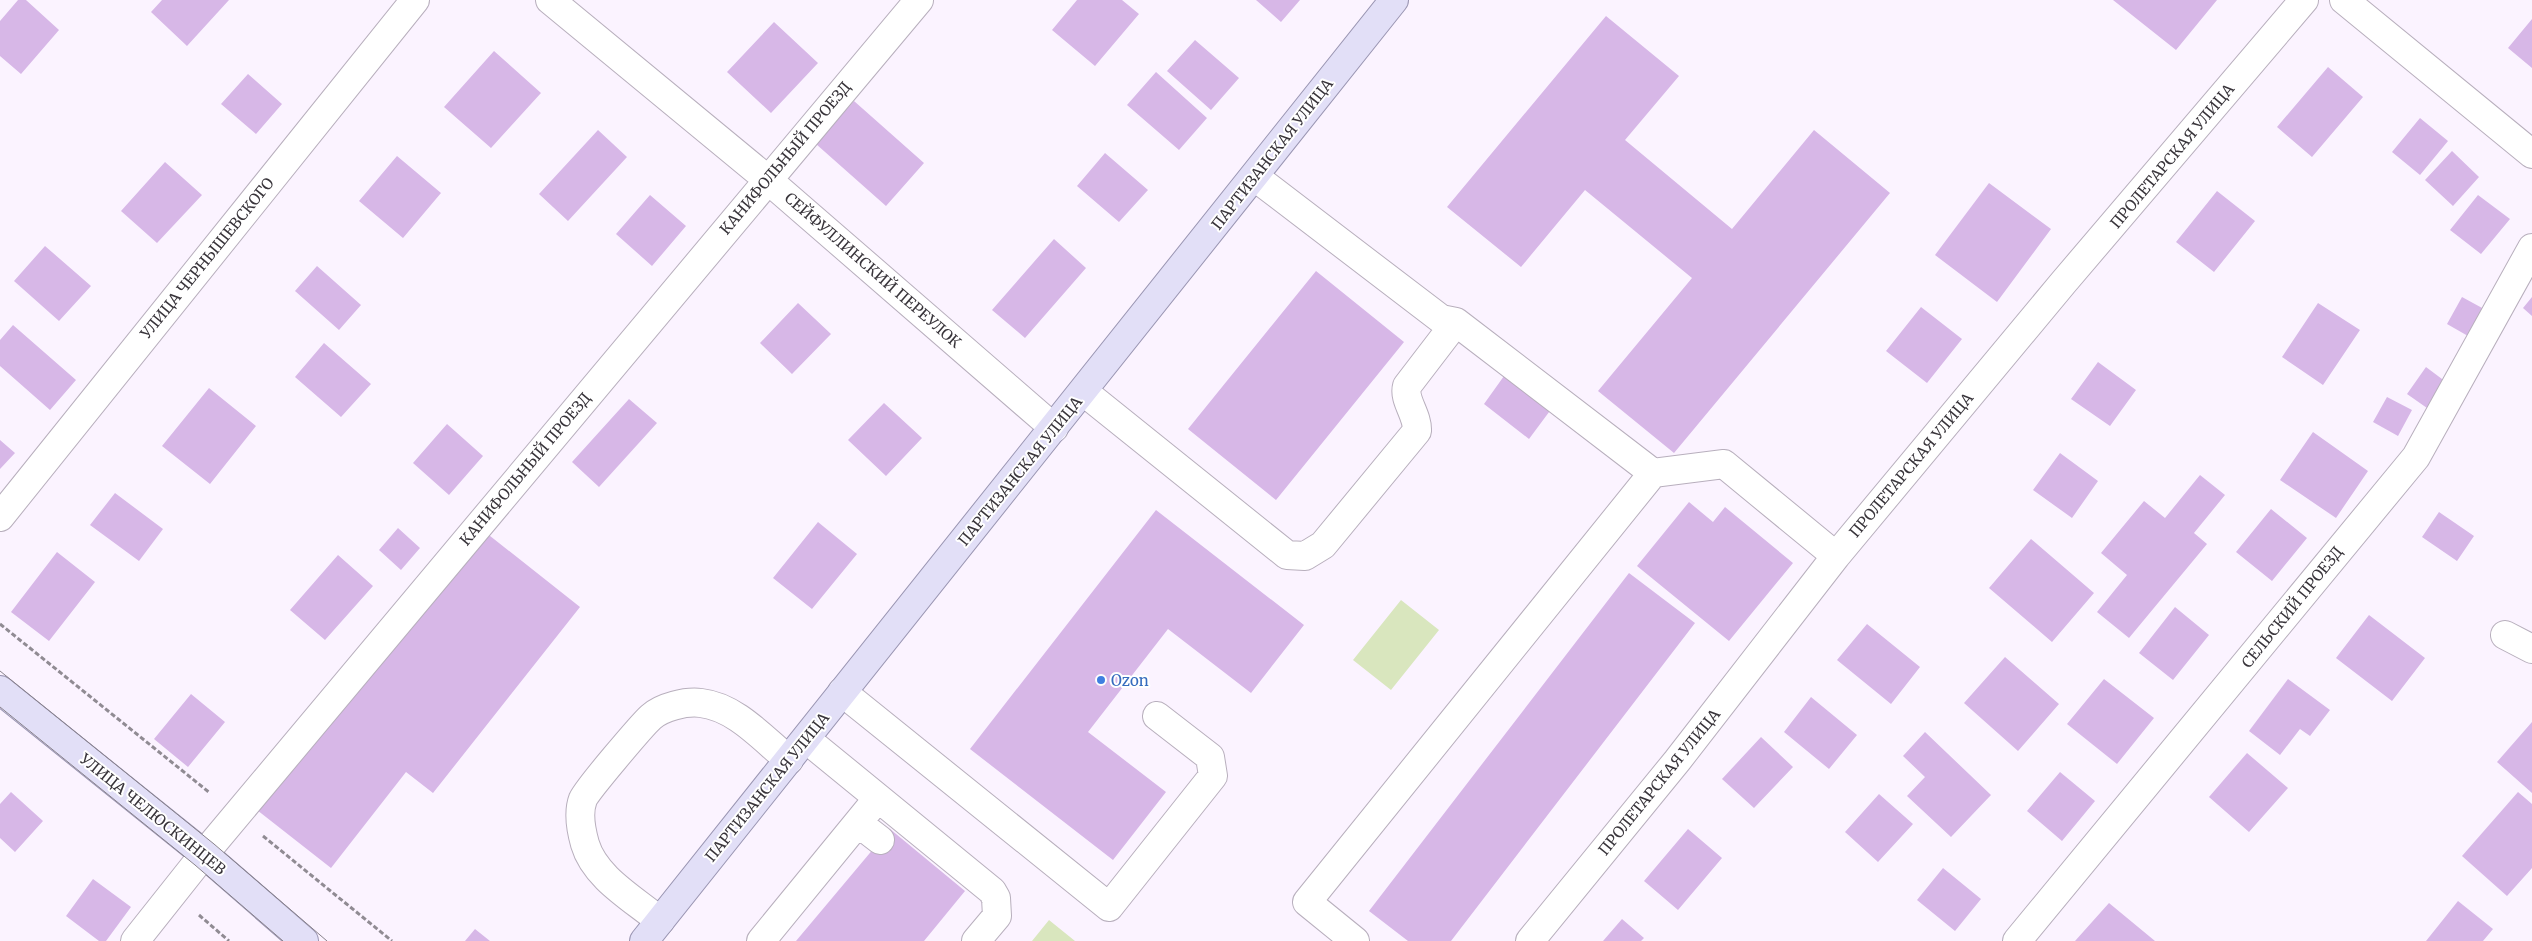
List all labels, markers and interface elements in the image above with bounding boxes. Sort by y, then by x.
street label: ПАРТИЗАНСКАЯ УЛИЦА [1207,74,1337,233]
street label: КАНИФОЛЬНЫЙ ПРОЕЗД [715,77,855,238]
street label: ПРОЛЕТАРСКАЯ УЛИЦА [2106,80,2238,232]
street label: УЛИЦА ЧЕРНЫШЕВСКОГО [136,174,278,343]
street label: СЕЙФУЛЛИНСКИЙ ПЕРЕУЛОК [781,187,966,352]
street label: КАНИФОЛЬНЫЙ ПРОЕЗД [455,388,595,549]
street label: ПРОЛЕТАРСКАЯ УЛИЦА [1845,389,1977,541]
street label: ПАРТИЗАНСКАЯ УЛИЦА [954,392,1086,549]
street label: СЕЛЬСКИЙ ПРОЕЗД [2236,542,2347,671]
place label: Ozon [1111,671,1149,690]
marker: Ozon [1095,674,1107,686]
street label: ПРОЛЕТАРСКАЯ УЛИЦА [1594,705,1724,859]
street label: ПАРТИЗАНСКАЯ УЛИЦА [701,708,833,865]
street label: УЛИЦА ЧЕЛЮСКИНЦЕВ [76,749,230,879]

